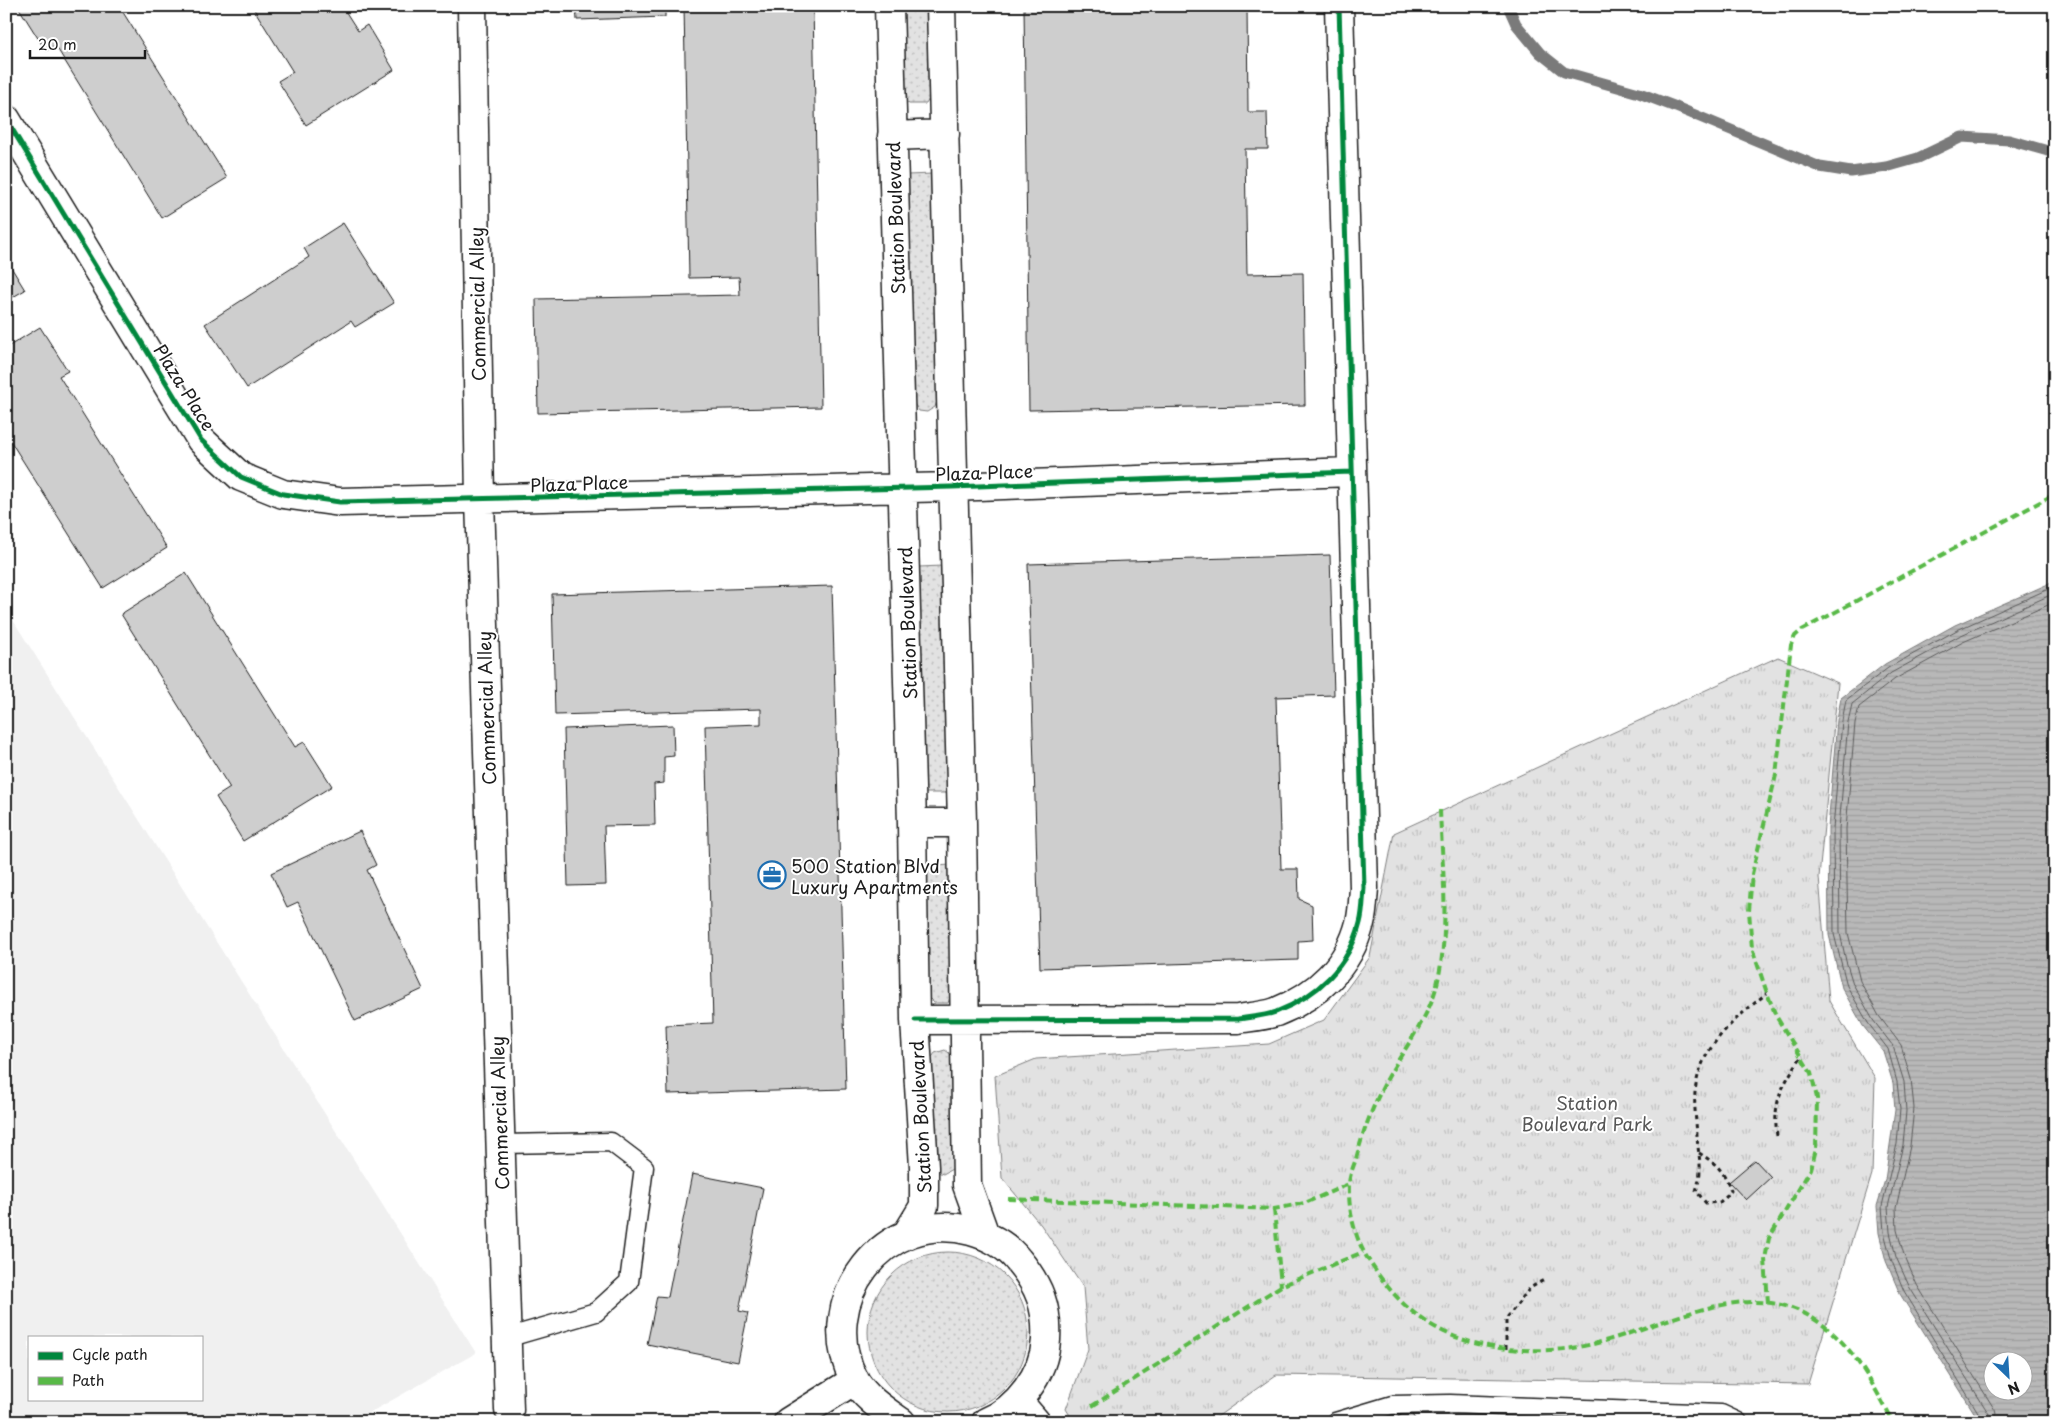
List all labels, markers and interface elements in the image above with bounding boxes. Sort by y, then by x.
scale bar [30,28,145,60]
text: 20 m [38,32,77,55]
street label: Station Boulevard [879,141,911,295]
street label: Commercial Alley [462,227,492,381]
street label: Plaza Place [148,338,222,436]
street label: Plaza Place [935,457,1033,487]
street label: Plaza Place [530,468,628,498]
street label: Station Boulevard [891,546,923,700]
street label: Commercial Alley [470,631,502,785]
place label: 500 Station Blvd Luxury Apartments [791,852,958,900]
office icon: 500 Station Blvd Luxury Apartments [757,860,787,890]
street label: Commercial Alley [483,1036,515,1190]
street label: Station Boulevard [903,1040,937,1194]
park label: Station Boulevard Park [1521,1089,1653,1137]
legend [28,1336,202,1400]
text: Cycle path [72,1342,148,1365]
north arrow [1984,1350,2034,1400]
text: Path [72,1368,104,1391]
text: N [2004,1376,2023,1400]

